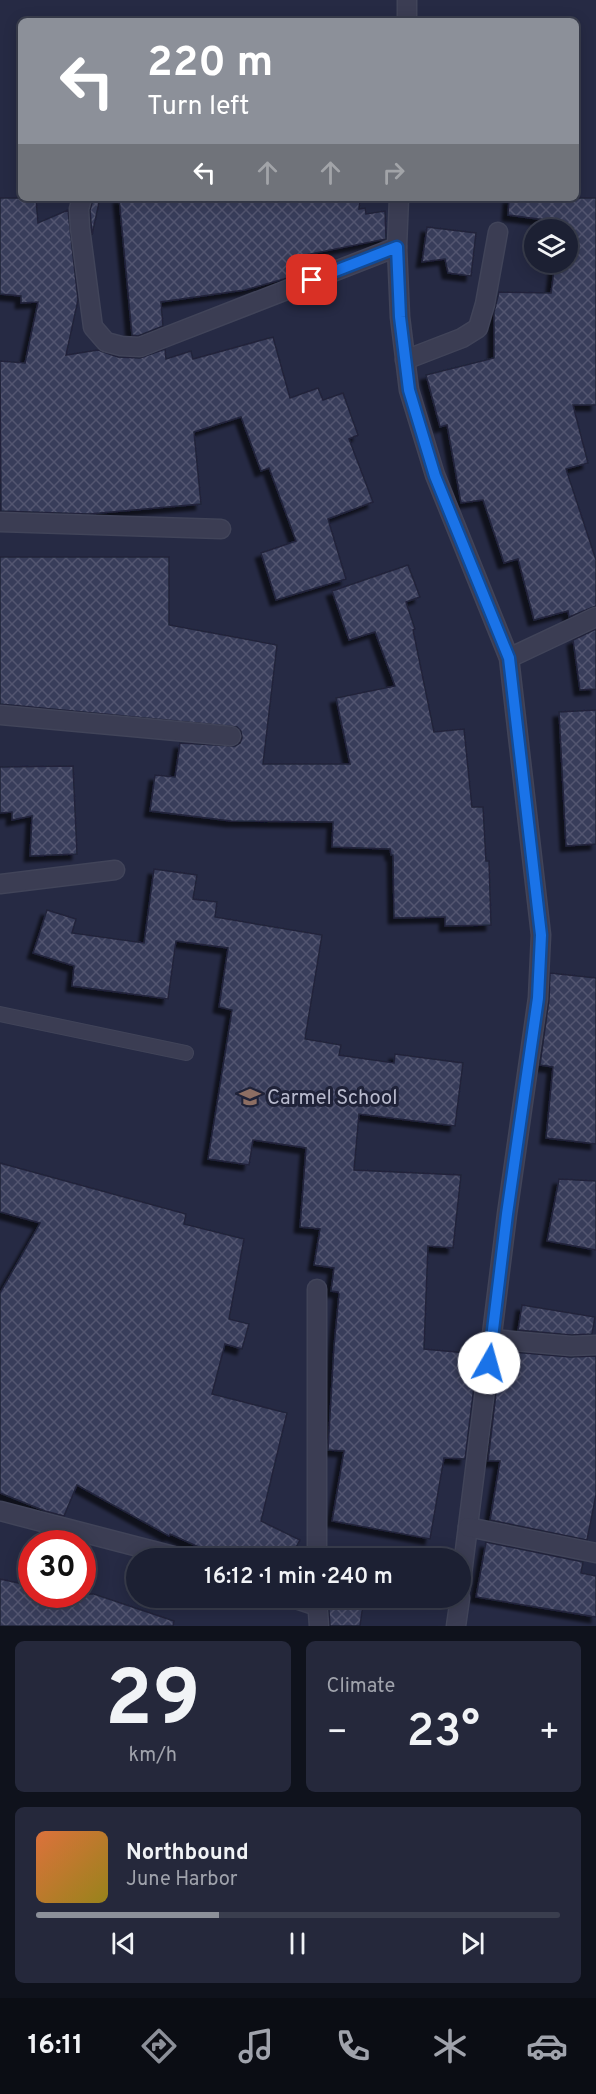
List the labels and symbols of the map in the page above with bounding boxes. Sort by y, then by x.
pin [286,254,337,305]
school or university icon: Carmel School [238,1085,262,1109]
place label: Carmel School [267,1086,397,1112]
position arrow [457,1331,521,1395]
speed limit sign: 30 [18,1530,96,1608]

